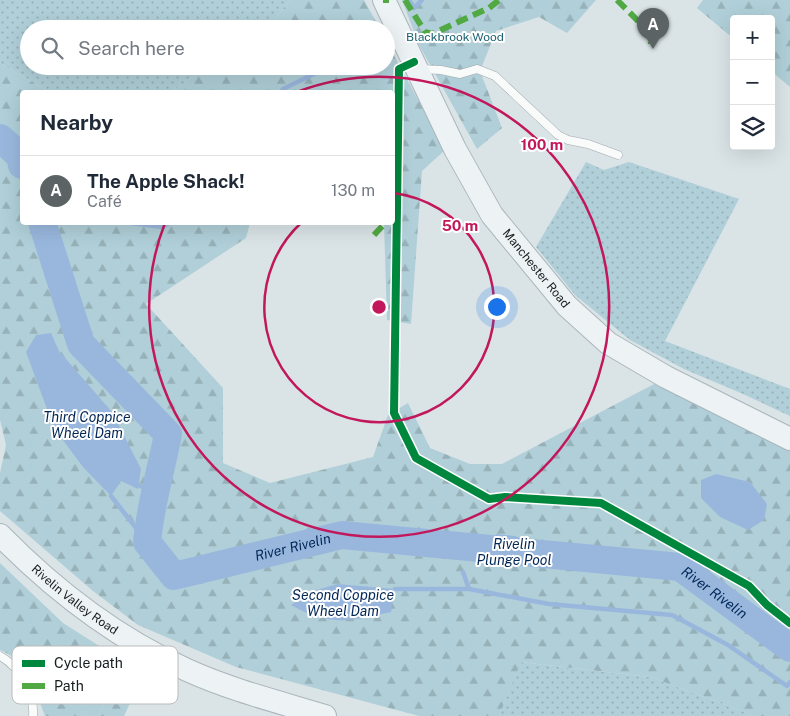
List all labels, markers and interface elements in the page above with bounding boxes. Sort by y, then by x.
pin: A [637,8,669,49]
map controls [730,15,775,150]
button: + [730,15,775,60]
search box [20,20,395,75]
park label: Blackbrook Wood [406,30,504,44]
icon: search [38,34,66,62]
text: Search here [78,37,185,59]
button: − [730,60,775,105]
button: layers [730,105,775,150]
text: Nearby [40,110,113,135]
text: 100 m [521,136,563,153]
text: The Apple Shack! [87,170,245,192]
text: A [50,181,62,200]
text: 130 m [331,181,375,200]
text: Café [87,192,122,211]
text: 50 m [442,217,478,234]
street label: Manchester Road [500,226,573,311]
your location [484,294,510,320]
centre of rings [370,298,388,316]
water label: Third Coppice Wheel Dam [43,409,131,441]
water label: River Rivelin [253,530,333,564]
water label: Rivelin Plunge Pool [476,536,552,568]
street label: Rivelin Valley Road [29,562,120,637]
water label: River Rivelin [678,563,751,622]
water label: Second Coppice Wheel Dam [292,587,395,619]
legend [12,646,178,704]
text: Cycle path [54,655,123,671]
text: Path [54,678,84,694]

